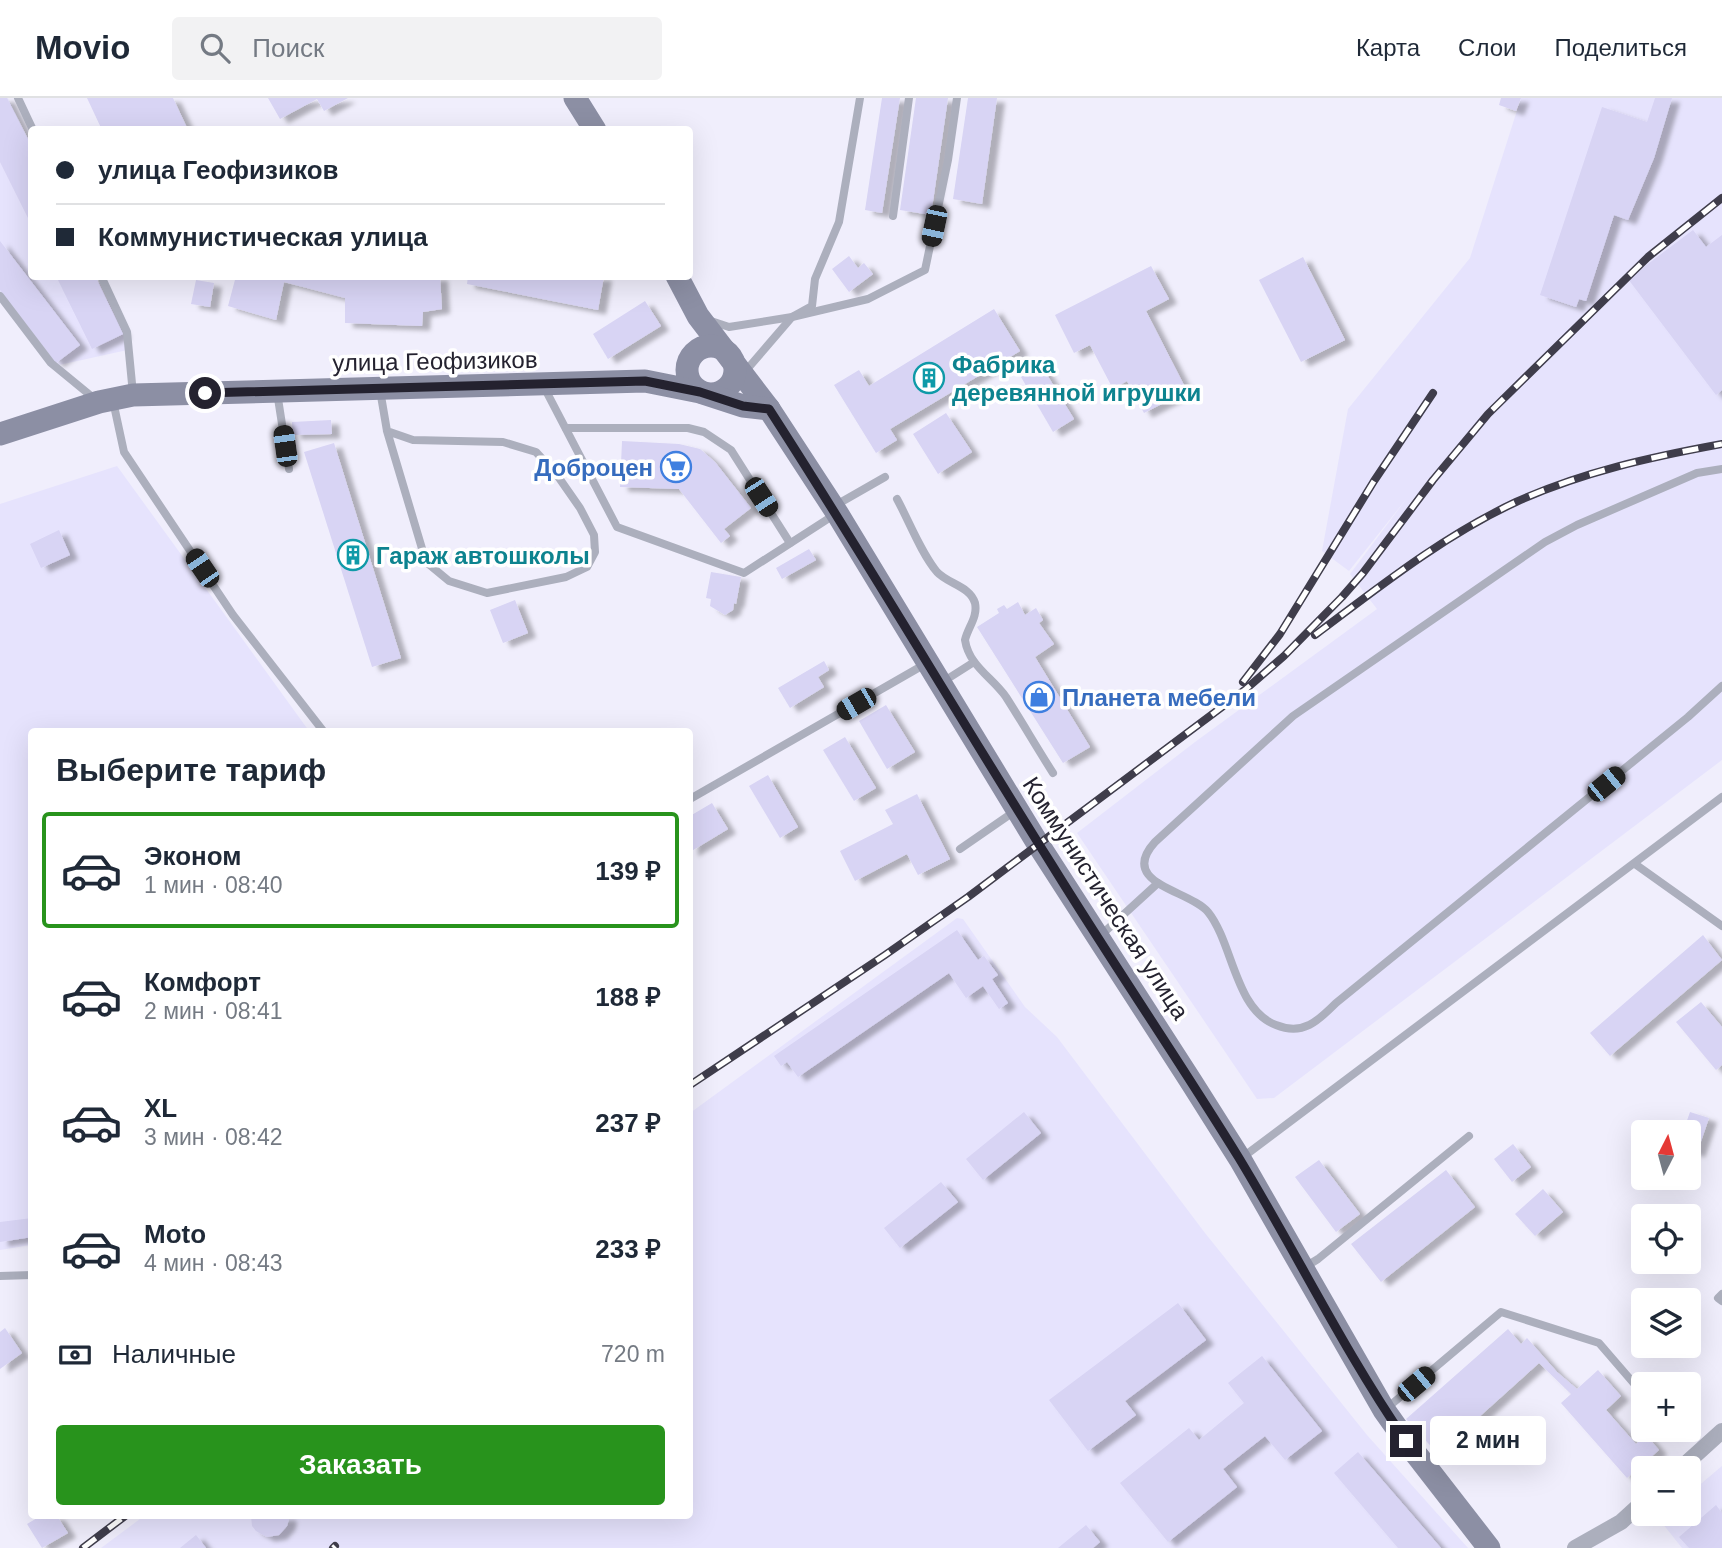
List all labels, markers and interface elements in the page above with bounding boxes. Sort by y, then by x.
search box [172,17,662,80]
text: Movio [35,29,130,66]
icon: search [196,29,234,67]
text: Поиск [252,33,324,63]
text: Карта [1356,34,1420,61]
text: Слои [1458,34,1516,61]
text: Поделиться [1554,34,1687,61]
text: улица Геофизиков [98,155,339,185]
car [920,203,949,249]
text: Коммунистическая улица [98,222,428,252]
street label: улица Геофизиков [332,346,538,376]
place label: Фабрика деревянной игрушки [952,351,1201,406]
building icon: Фабрика деревянной игрушки [912,361,946,395]
route start [189,377,221,409]
car [272,424,299,468]
supermarket icon: Доброцен [659,450,693,484]
place label: Доброцен [534,454,653,481]
car [741,474,782,520]
building icon: Гараж автошколы [336,538,370,572]
place label: Гараж автошколы [376,542,590,569]
car [182,545,223,591]
shop icon: Планета мебели [1022,680,1056,714]
car [833,684,880,724]
place label: Планета мебели [1062,684,1256,711]
text: Выберите тариф [56,752,326,788]
car [1584,763,1629,805]
street label: Коммунистическая улица [1017,772,1195,1025]
icon: car [60,839,123,902]
text: Эконом [144,841,242,871]
text: 139 ₽ [595,856,661,886]
text: 1 мин · 08:40 [144,872,283,898]
icon: car [60,965,123,1028]
text: Комфорт [144,967,261,997]
text: 188 ₽ [595,982,661,1012]
text: 2 мин · 08:41 [144,998,283,1024]
icon: car [60,1091,123,1154]
text: XL [144,1093,177,1123]
text: 237 ₽ [595,1108,661,1138]
north arrow [1631,1120,1701,1190]
map controls [1631,1120,1701,1526]
text: 3 мин · 08:42 [144,1124,283,1150]
button: locate [1631,1204,1701,1274]
icon: car [60,1217,123,1280]
text: Moto [144,1219,206,1249]
text: 233 ₽ [595,1234,661,1264]
text: 4 мин · 08:43 [144,1250,283,1276]
button: layers [1631,1288,1701,1358]
icon: cash [56,1336,94,1374]
text: Наличные [112,1339,236,1369]
text: 720 m [601,1341,665,1367]
car [1394,1362,1439,1406]
button: + [1631,1372,1701,1442]
callout: 2 мин [1430,1416,1546,1466]
button: Заказать [56,1425,665,1505]
route end [1390,1425,1422,1457]
text: 2 мин [1456,1427,1520,1453]
button: − [1631,1456,1701,1526]

